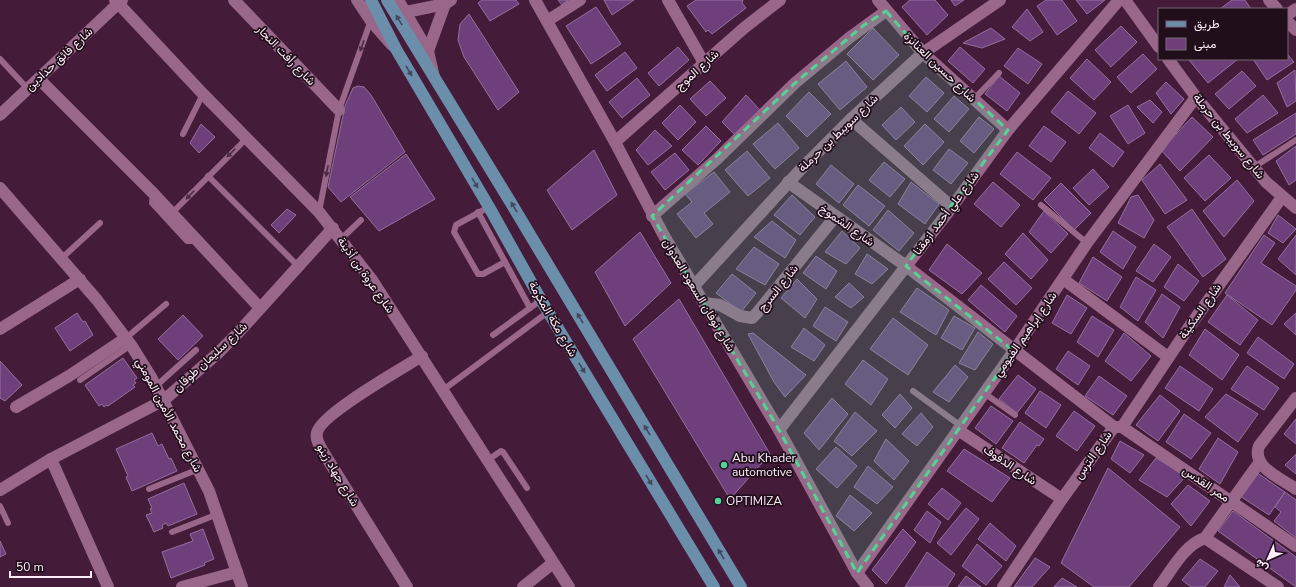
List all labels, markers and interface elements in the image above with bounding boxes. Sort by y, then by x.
legend [1158,8,1288,60]
one-way arrow [395,15,403,25]
text: طريق [1194,16,1220,32]
street label: شارع رأفت النجار [251,20,319,90]
street label: شارع فائق حدادين [22,24,97,95]
street label: شارع حسين العنانزة [900,28,980,106]
text: مبنى [1194,36,1216,52]
one-way arrow [358,40,364,52]
street label: شارع الموج [672,46,723,95]
one-way arrow [405,65,412,77]
street label: شارع سويبط بن حرملة [1189,90,1268,183]
street label: شارع سويبط بن حرملة [794,91,882,176]
one-way arrow [226,148,236,158]
one-way arrow [324,165,330,177]
street label: شارع علي أحمد ازمقنا [909,168,984,259]
one-way arrow [472,177,479,189]
one-way arrow [185,190,195,200]
street label: شارع الشموخ [816,200,878,251]
one-way arrow [510,201,517,213]
street label: شارع عروة بن أذينة [333,234,398,317]
street label: شارع نوفان السعود العدوان [658,236,739,355]
street label: شارع السرج [754,261,803,316]
street label: شارع مكة المكرمة [524,278,581,360]
street label: شارع السكينة [1175,280,1226,343]
street label: شارع إبراهيم الفيومي [990,288,1062,381]
one-way arrow [577,312,584,324]
street label: شارع سليمان طوقان [169,318,251,396]
street label: شارع محمد الأمين المومني [130,355,206,476]
one-way arrow [579,362,586,374]
one-way arrow [643,424,650,436]
street label: شارع الترس [1070,428,1116,483]
street label: شارع جهاد زينو [312,441,363,510]
street label: شارع الدفوف [980,441,1040,490]
place label: Abu Khader automotive [732,450,797,480]
marker: Abu Khader automotive [719,460,729,470]
street label: ممر القدس [1179,462,1233,506]
one-way arrow [646,474,653,486]
place label: OPTIMIZA [726,493,782,509]
marker: OPTIMIZA [713,496,723,506]
north arrow [1248,539,1288,579]
one-way arrow [717,548,724,560]
scale bar [10,553,91,579]
text: ش [1251,556,1271,576]
text: 50 m [16,559,44,575]

